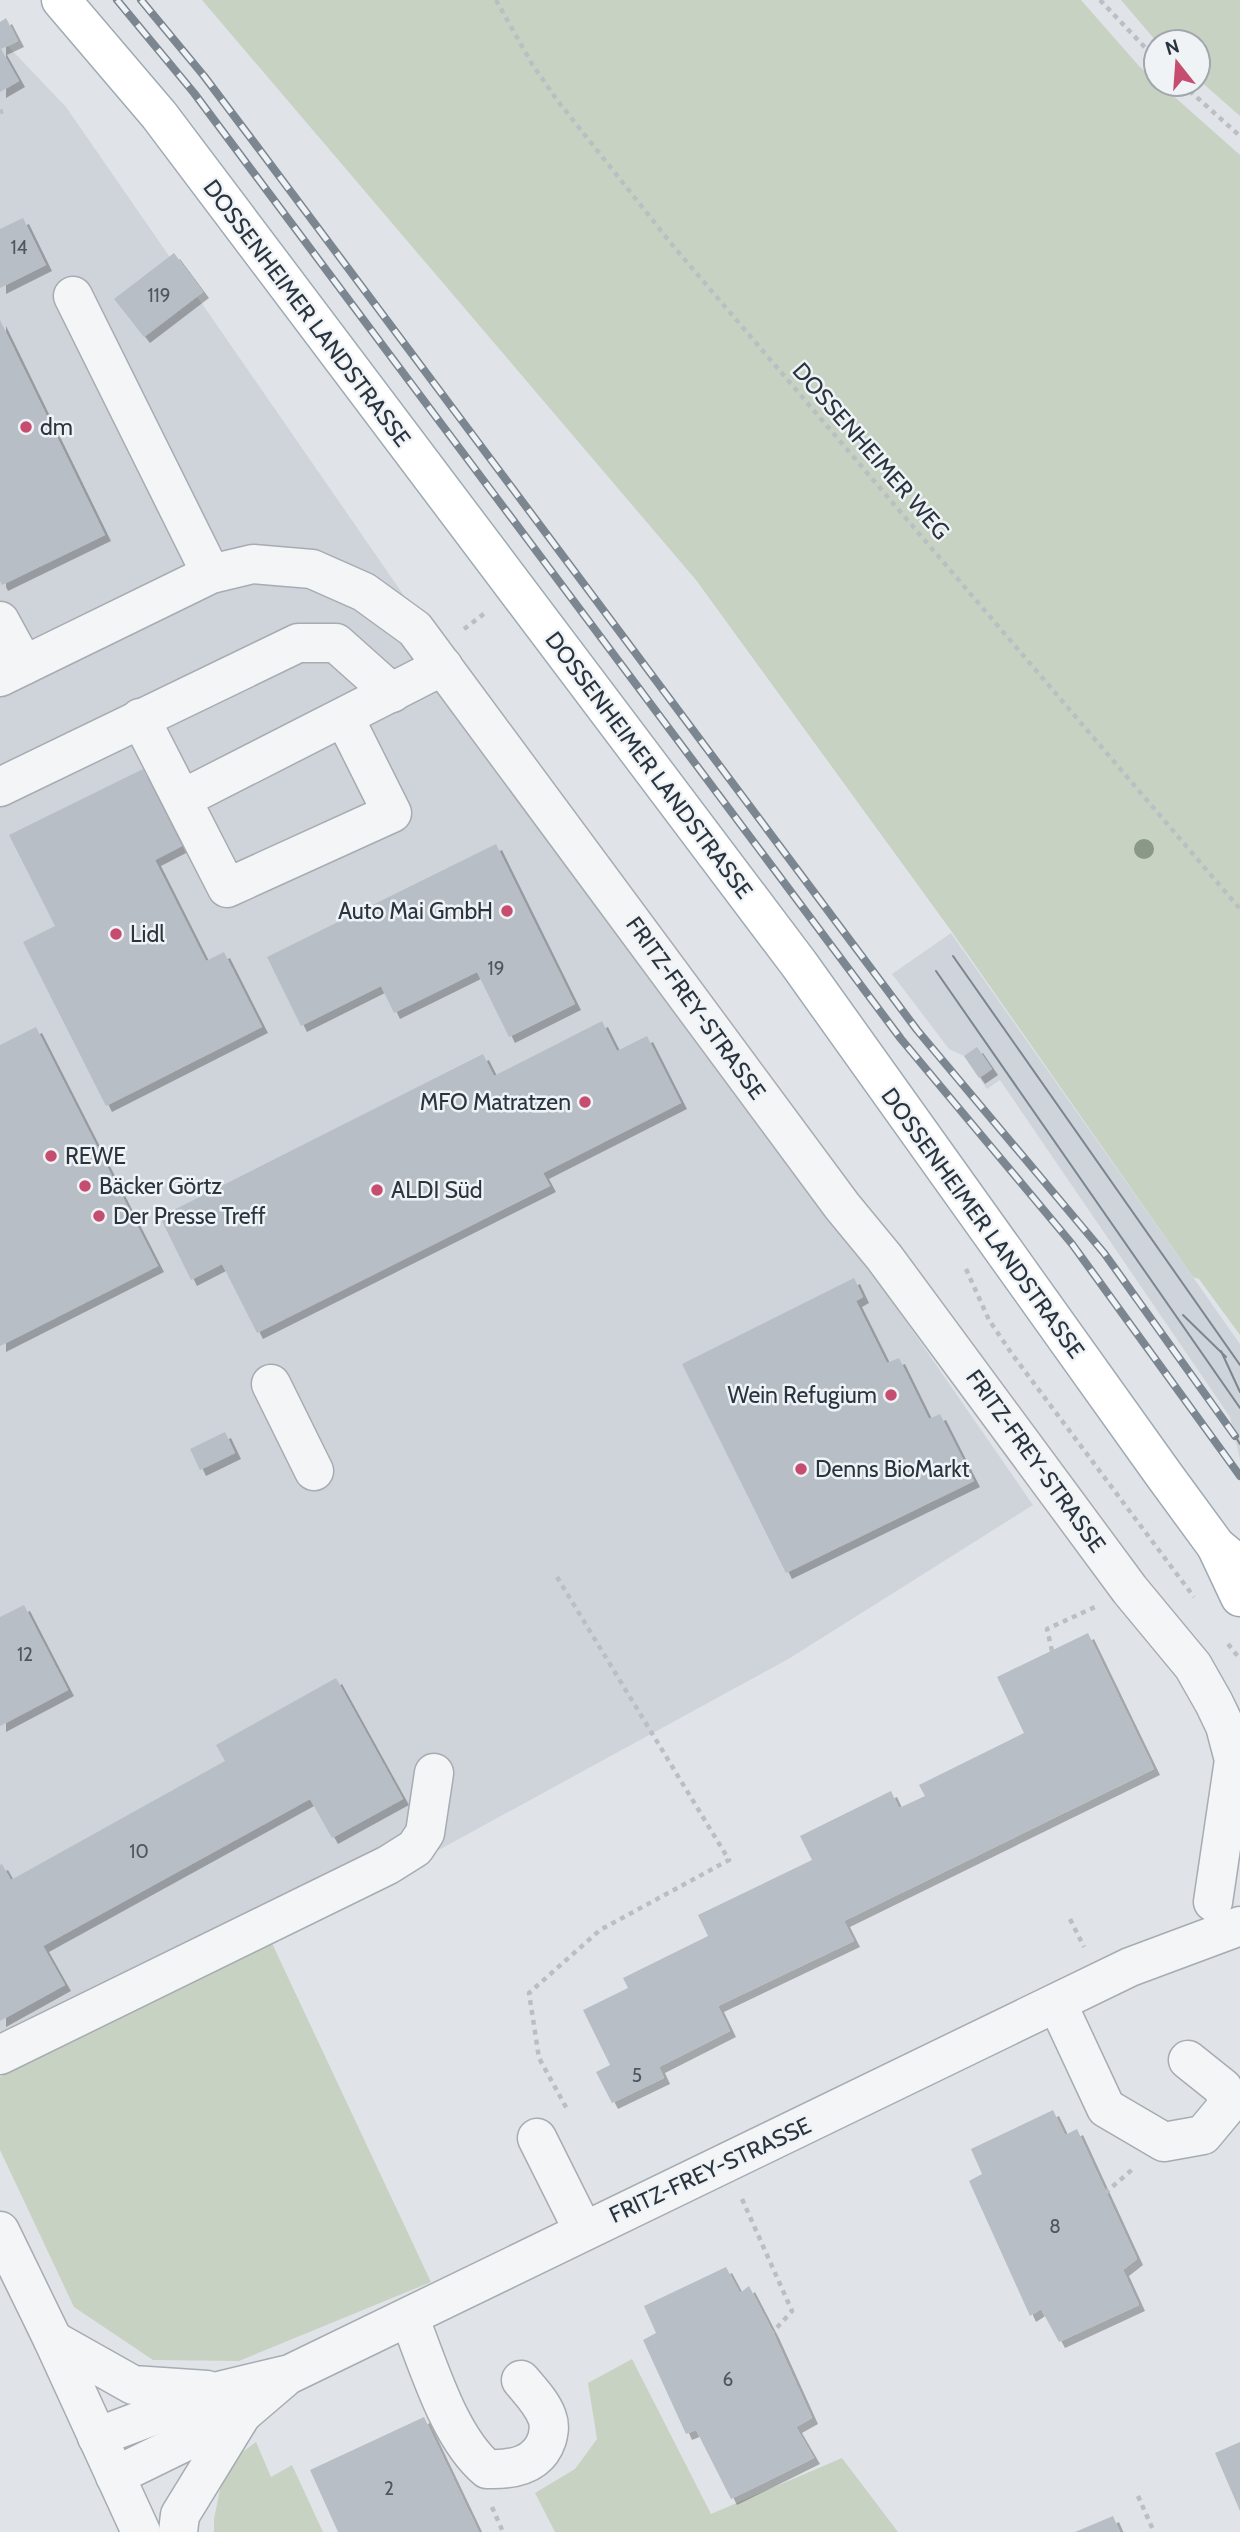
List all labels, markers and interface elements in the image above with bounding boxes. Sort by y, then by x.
north arrow [1142,28,1212,98]
text: N [1162,34,1182,60]
street label: DOSSENHEIMER LANDSTRASSE [197,174,417,452]
house number: 14 [10,236,28,259]
house number: 119 [147,284,171,307]
street label: DOSSENHEIMER WEG [787,357,955,545]
place label: dm [40,413,73,441]
marker: dm [18,419,34,435]
street label: DOSSENHEIMER LANDSTRASSE [539,626,759,904]
place label: Auto Mai GmbH [338,897,493,925]
marker: Auto Mai GmbH [499,903,515,919]
street label: FRITZ-FREY-STRASSE [620,911,772,1105]
place label: Lidl [130,920,165,948]
marker: Lidl [108,926,124,942]
house number: 19 [488,957,505,980]
street label: DOSSENHEIMER LANDSTRASSE [875,1082,1091,1364]
place label: MFO Matratzen [420,1088,571,1116]
marker: MFO Matratzen [577,1094,593,1110]
place label: REWE [65,1142,126,1170]
marker: REWE [43,1148,59,1164]
place label: Bäcker Görtz [99,1172,222,1200]
place label: ALDI Süd [391,1176,483,1204]
marker: Bäcker Görtz [77,1178,93,1194]
marker: ALDI Süd [369,1182,385,1198]
place label: Der Presse Treff [113,1202,266,1230]
marker: Der Presse Treff [91,1208,107,1224]
street label: FRITZ-FREY-STRASSE [960,1364,1112,1558]
place label: Wein Refugium [728,1381,877,1409]
marker: Wein Refugium [883,1387,899,1403]
place label: Denns BioMarkt [815,1455,970,1483]
marker: Denns BioMarkt [793,1461,809,1477]
house number: 12 [17,1643,33,1666]
house number: 10 [129,1840,149,1863]
house number: 5 [632,2064,642,2087]
street label: FRITZ-FREY-STRASSE [605,2111,815,2229]
house number: 8 [1049,2215,1061,2238]
house number: 6 [723,2368,733,2391]
house number: 2 [384,2477,394,2500]

